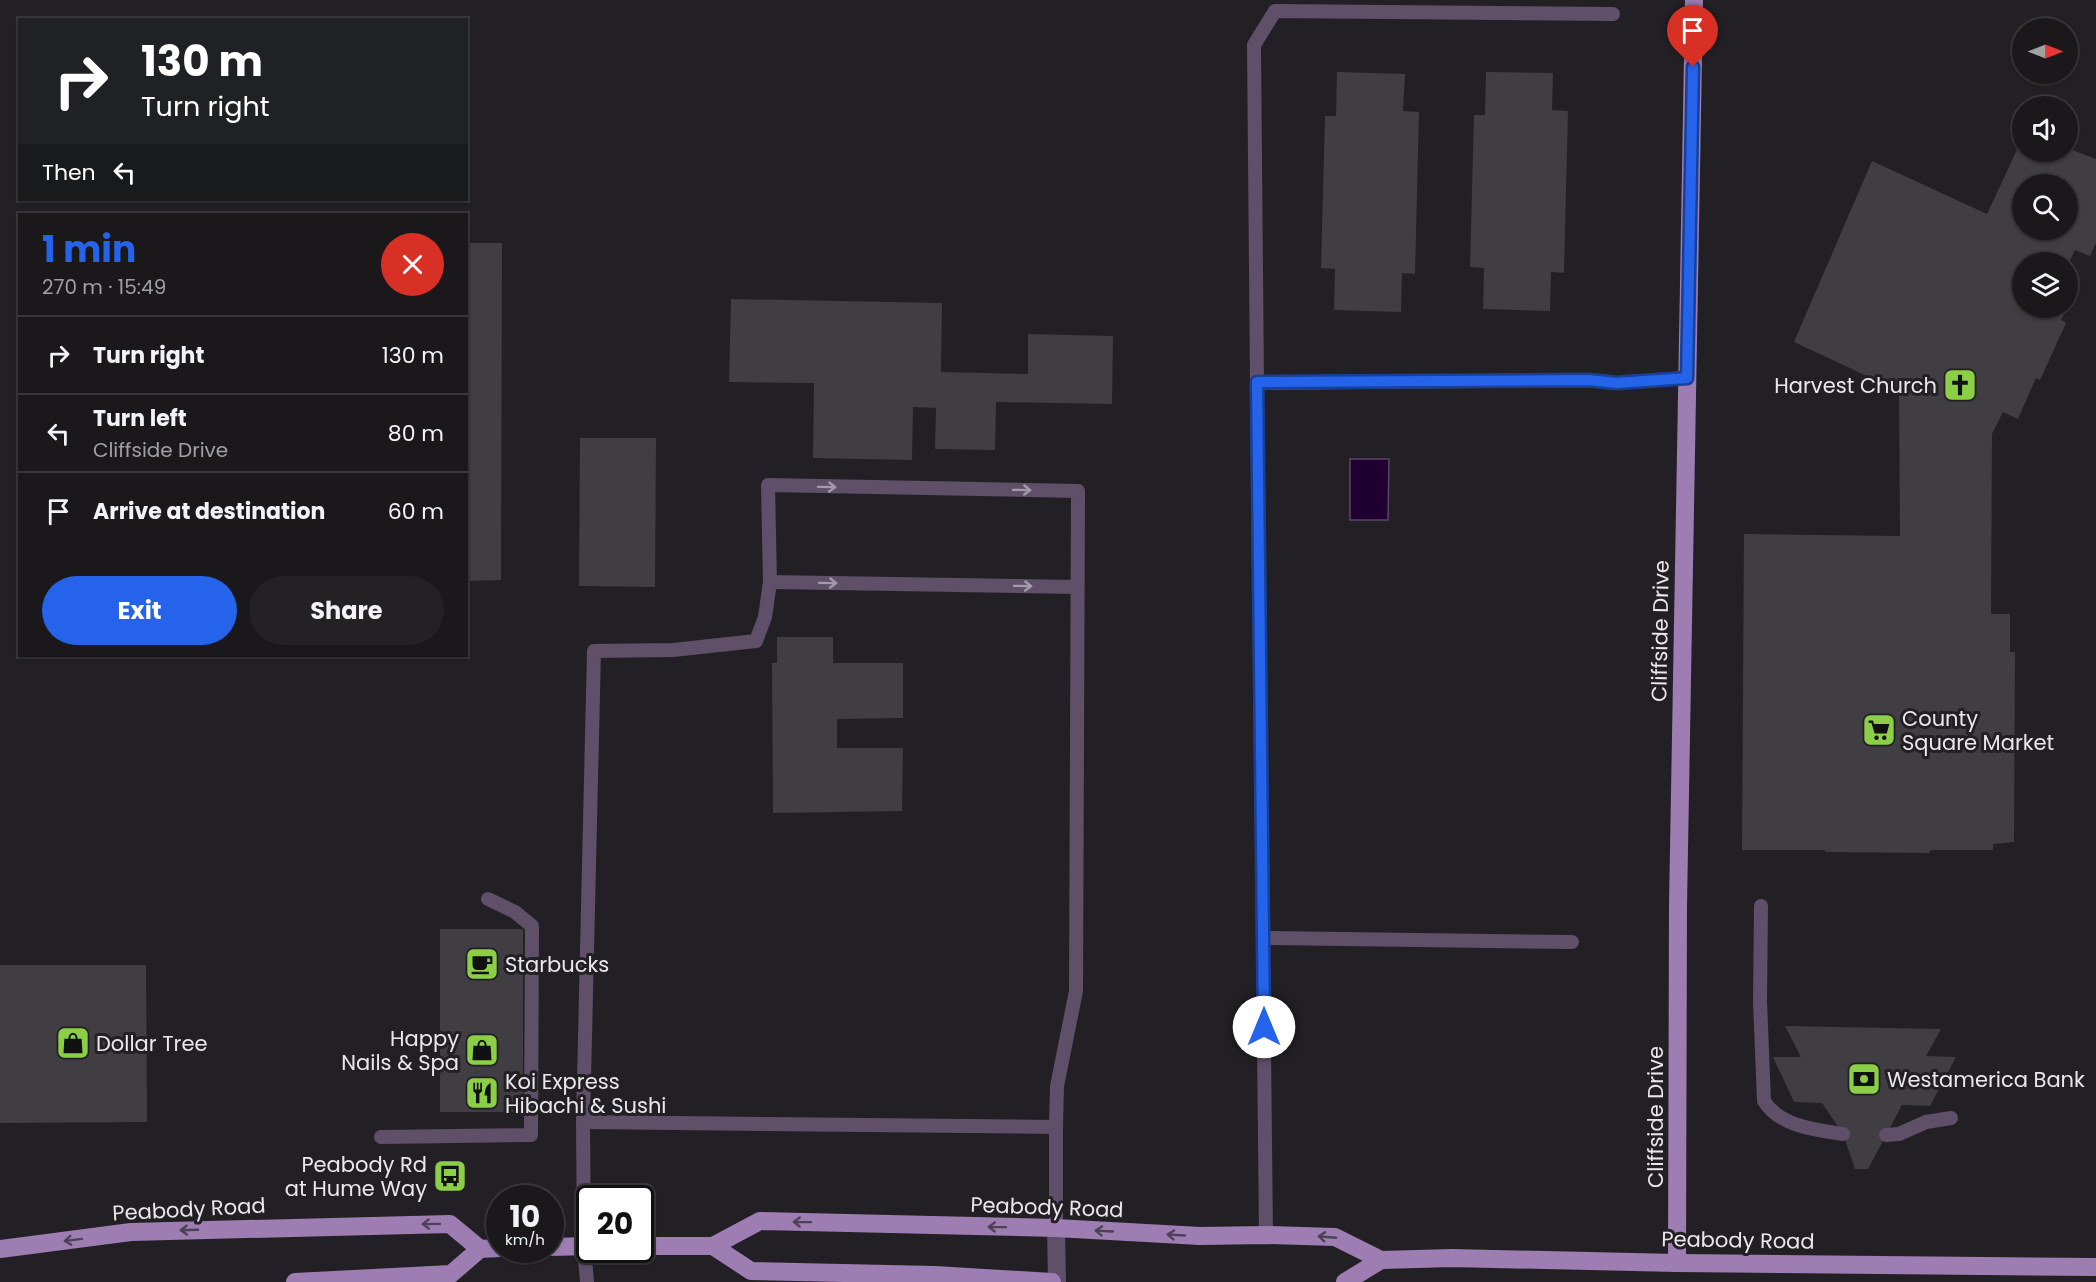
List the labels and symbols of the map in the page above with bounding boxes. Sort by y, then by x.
pin [1667,5,1718,67]
north arrow [2012,18,2078,84]
church icon: Harvest Church [1942,367,1978,403]
place label: Harvest Church [1774,371,1937,400]
one-way arrow [816,481,836,492]
one-way arrow [1011,484,1031,496]
street label: Cliffside Drive [1644,560,1676,702]
one-way arrow [818,577,838,589]
one-way arrow [1013,580,1033,592]
place label: County Square Market [1902,704,2054,757]
supermarket icon: County Square Market [1861,712,1897,748]
cafe icon: Starbucks [464,946,500,982]
place label: Starbucks [505,950,609,979]
position arrow [1232,995,1296,1059]
place label: Happy Nails & Spa [341,1024,459,1077]
shop icon: Dollar Tree [55,1025,91,1061]
place label: Dollar Tree [96,1029,208,1058]
shop icon: Happy Nails & Spa [464,1032,500,1068]
street label: Cliffside Drive [1641,1046,1670,1188]
bank icon: Westamerica Bank [1846,1061,1882,1097]
place label: Westamerica Bank [1887,1065,2085,1094]
place label: Koi Express Hibachi & Sushi [505,1067,667,1120]
restaurant icon: Koi Express Hibachi & Sushi [464,1075,500,1111]
place label: Peabody Rd at Hume Way [285,1150,427,1203]
bus stop icon: Peabody Rd at Hume Way [432,1158,468,1194]
speed limit sign: 20 [576,1185,654,1263]
street label: Peabody Road [970,1190,1124,1224]
street label: Peabody Road [112,1191,266,1227]
one-way arrow [793,1216,813,1228]
one-way arrow [422,1218,442,1230]
one-way arrow [988,1221,1008,1232]
street label: Peabody Road [1661,1224,1815,1256]
one-way arrow [179,1225,199,1236]
one-way arrow [1094,1225,1114,1236]
one-way arrow [1166,1229,1186,1241]
one-way arrow [1318,1231,1338,1242]
one-way arrow [64,1234,84,1245]

